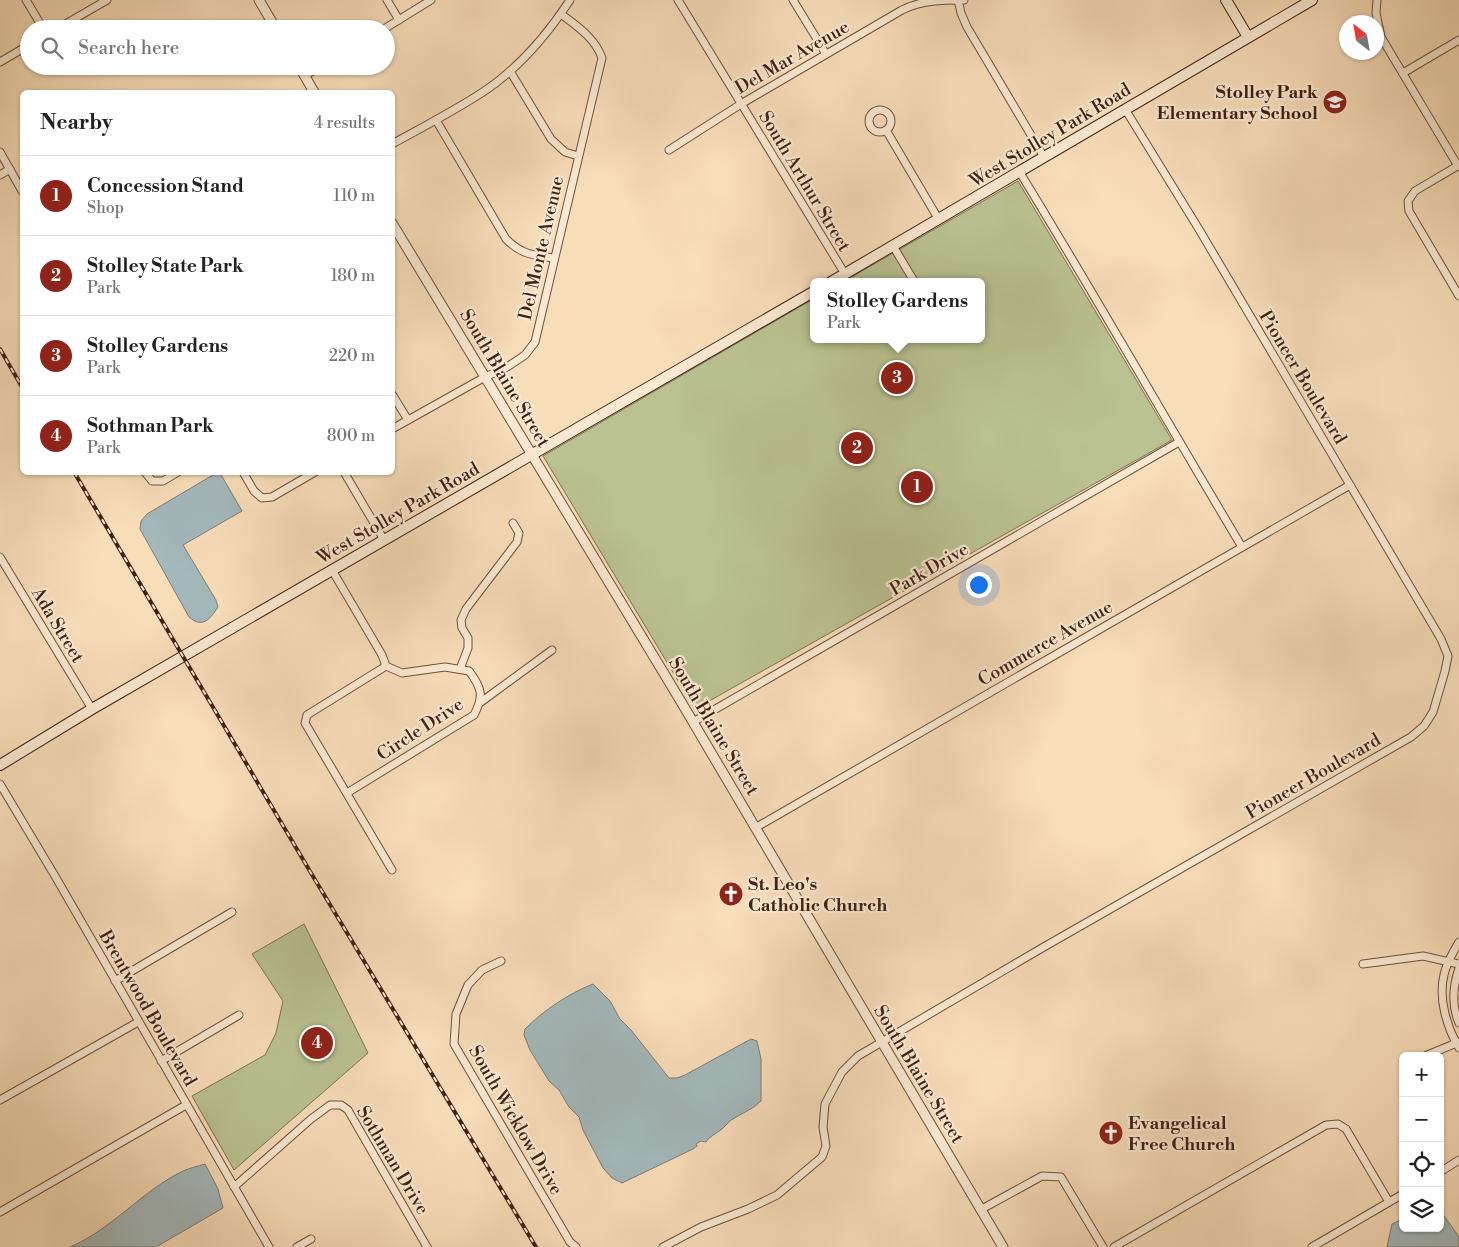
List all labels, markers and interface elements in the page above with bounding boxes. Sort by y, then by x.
street label: Del Mar Avenue [731,15,853,99]
north arrow [1339,15,1384,60]
search box [20,20,395,75]
icon: search [38,34,66,62]
text: Search here [78,36,179,60]
street label: West Stolley Park Road [965,78,1136,193]
place label: Stolley Park Elementary School [1157,81,1319,125]
school or university icon: Stolley Park Elementary School [1322,89,1348,115]
street label: South Arthur Street [753,107,856,256]
text: Nearby [40,110,113,136]
text: 4 results [314,113,375,133]
text: Concession Stand [87,174,244,198]
street label: Del Monte Avenue [514,174,569,322]
text: 1 [52,186,60,206]
text: 110 m [333,186,375,206]
text: Shop [87,198,124,218]
text: Stolley State Park [87,254,244,278]
text: 2 [51,266,61,286]
text: 180 m [331,266,375,286]
text: Park [87,278,120,298]
popup [810,278,985,343]
text: Stolley Gardens [827,289,968,313]
street label: South Blaine Street [454,305,555,452]
street label: Pioneer Boulevard [1254,306,1352,449]
text: Park [827,313,860,333]
text: Stolley Gardens [87,334,228,358]
text: 3 [51,346,61,366]
text: 220 m [329,346,375,366]
text: Park [87,358,120,378]
pin: 3 [881,359,913,397]
text: Sothman Park [87,414,214,438]
text: 4 [51,426,61,446]
text: 800 m [327,426,375,446]
pin: 2 [841,429,873,467]
text: Park [87,438,120,458]
street label: West Stolley Park Road [312,457,484,570]
pin: 1 [901,468,933,506]
street label: Park Drive [886,538,973,601]
your location [966,572,992,598]
street label: Ada Street [26,582,89,668]
street label: Commerce Avenue [974,596,1117,691]
street label: South Blaine Street [663,653,764,800]
street label: Circle Drive [373,693,468,766]
street label: Pioneer Boulevard [1242,728,1385,824]
place label: St. Leo's Catholic Church [748,873,887,917]
church icon: St. Leo's Catholic Church [718,881,744,907]
street label: Brentwood Boulevard [93,925,202,1091]
street label: South Blaine Street [868,1001,969,1148]
pin: 4 [301,1024,333,1062]
street label: South Wicklow Drive [463,1041,568,1199]
map controls [1399,1052,1444,1232]
button: + [1399,1052,1444,1097]
button: − [1399,1097,1444,1142]
street label: Sothman Drive [351,1102,434,1219]
place label: Evangelical Free Church [1128,1112,1235,1156]
church icon: Evangelical Free Church [1098,1120,1124,1146]
button: locate [1399,1142,1444,1187]
button: layers [1399,1187,1444,1232]

